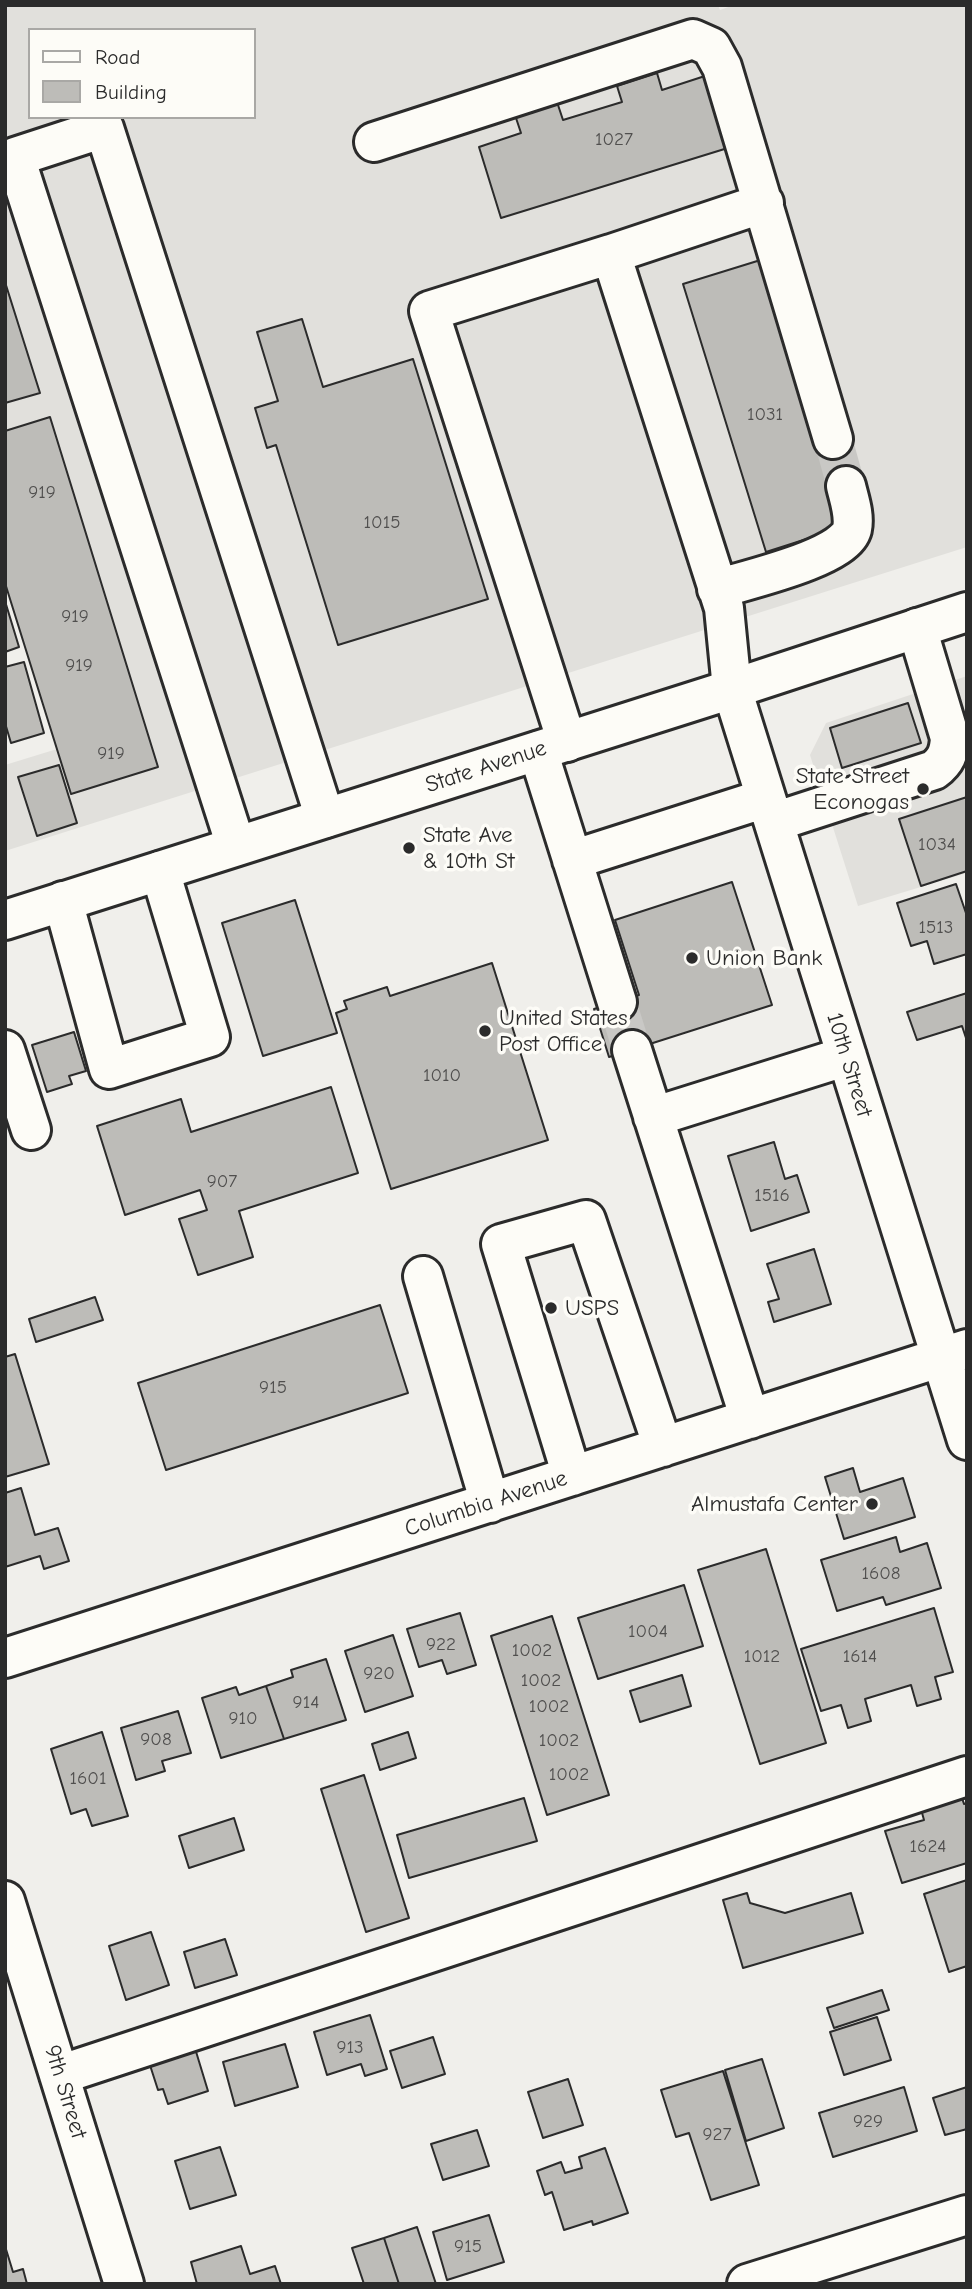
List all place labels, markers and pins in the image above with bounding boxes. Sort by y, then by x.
place label: State Street Econogas [796,762,909,816]
marker: State Street Econogas [915,781,931,797]
place label: State Ave & 10th St [423,821,514,875]
marker: State Ave & 10th St [401,840,417,856]
place label: Union Bank [706,944,822,972]
marker: Union Bank [684,950,700,966]
place label: United States Post Office [499,1004,628,1058]
marker: United States Post Office [477,1023,493,1039]
place label: USPS [565,1294,619,1322]
marker: USPS [543,1300,559,1316]
place label: Almustafa Center [691,1490,858,1518]
marker: Almustafa Center [864,1496,880,1512]

